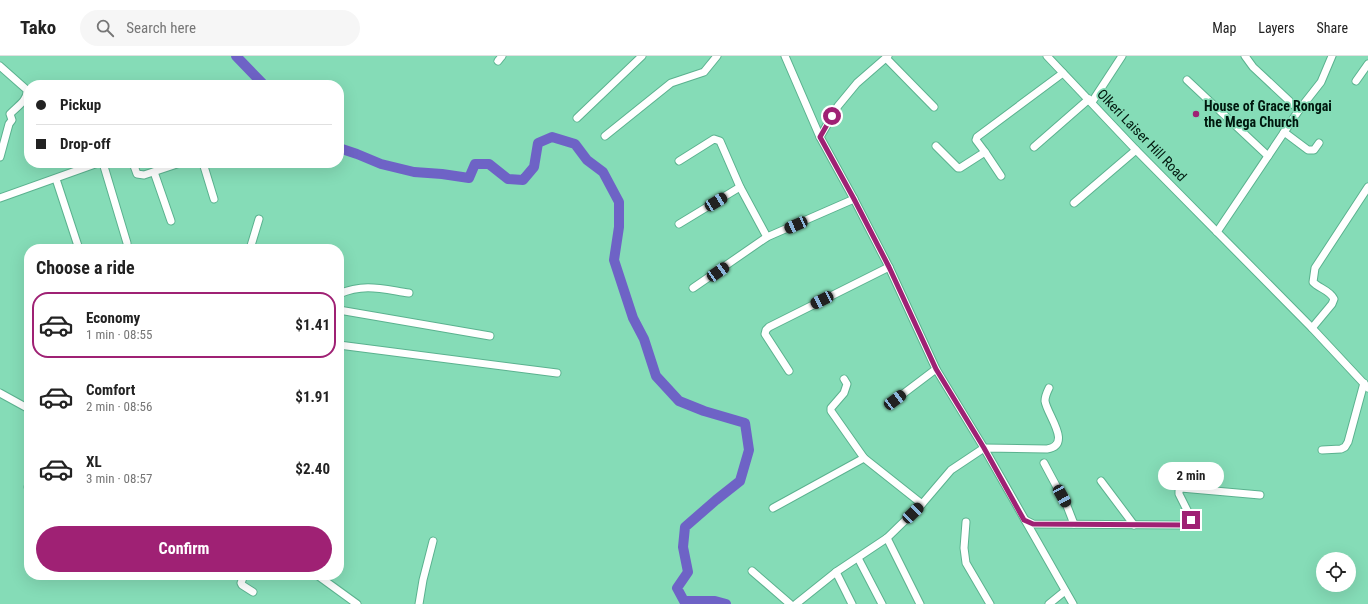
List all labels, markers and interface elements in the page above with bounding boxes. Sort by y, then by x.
search box [80,10,360,46]
text: Tako [20,16,56,39]
icon: search [94,17,116,39]
text: Search here [126,19,196,37]
text: Map [1212,20,1236,36]
text: Layers [1258,20,1295,36]
text: Share [1317,20,1348,36]
street label: Olkeri Laiser Hill Road [1094,86,1190,184]
text: Pickup [60,96,101,114]
place label: House of Grace Rongai the Mega Church [1204,98,1332,130]
route start [823,107,841,125]
marker: House of Grace Rongai the Mega Church [1191,109,1201,119]
text: Drop-off [60,135,111,153]
car [703,191,729,213]
car [783,215,809,235]
text: Choose a ride [36,257,135,278]
car [705,260,731,284]
car [809,289,835,311]
icon: car [38,307,74,343]
text: Economy [86,309,140,327]
text: $1.41 [295,316,330,334]
text: 1 min · 08:55 [86,327,152,342]
icon: car [38,379,74,415]
text: Comfort [86,381,135,399]
text: $1.91 [295,388,330,406]
car [882,388,908,412]
text: 2 min · 08:56 [86,399,152,414]
icon: car [38,451,74,487]
text: XL [86,453,102,471]
text: $2.40 [295,460,330,478]
callout: 2 min [1158,462,1224,490]
text: 2 min [1177,468,1205,483]
text: 3 min · 08:57 [86,471,152,486]
car [1051,483,1073,509]
car [900,500,926,526]
route end [1182,511,1200,529]
button: Confirm [36,526,332,572]
map controls [1316,552,1356,592]
button: locate [1316,552,1356,592]

